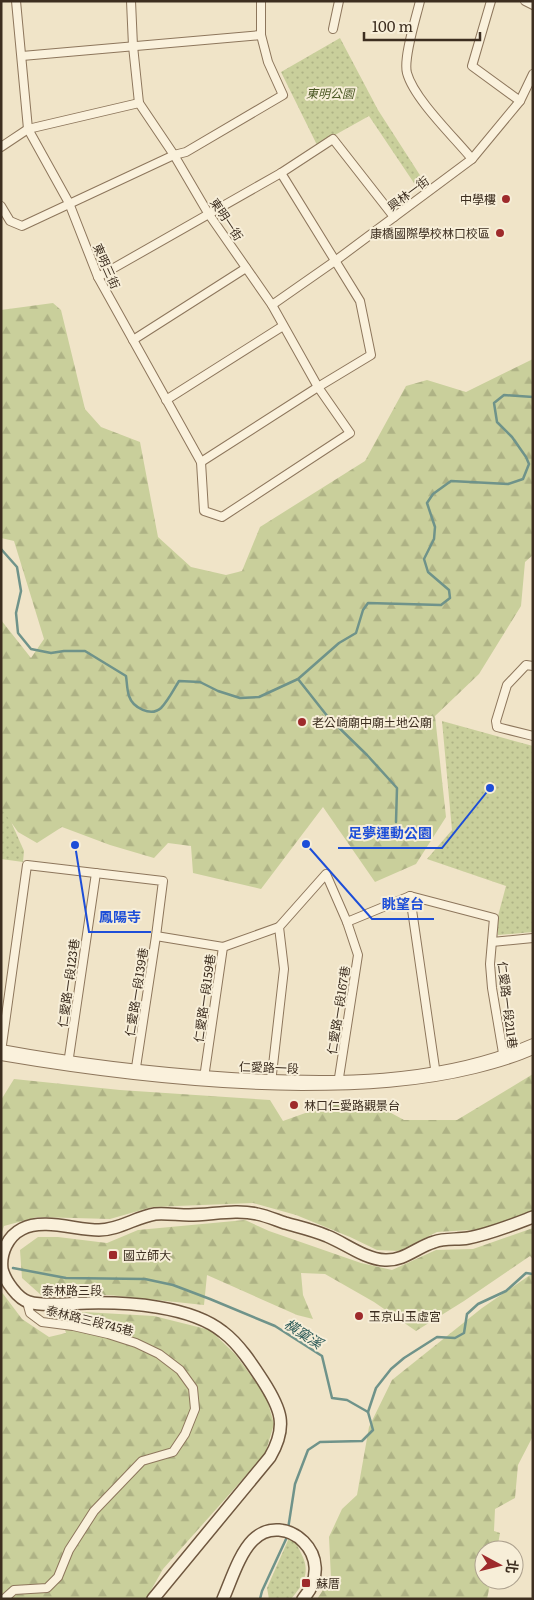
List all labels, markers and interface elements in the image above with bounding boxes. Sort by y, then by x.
scale bar [364,10,480,42]
text: 100 m [372,14,413,37]
park label: 東明公園 [306,84,356,102]
street label: 興林一街 [383,171,433,215]
place label: 中學樓 [460,190,496,208]
marker: 中學樓 [500,193,512,205]
street label: 東明一街 [206,194,248,244]
place label: 康橋國際學校林口校區 [370,224,490,242]
marker: 康橋國際學校林口校區 [494,227,506,239]
street label: 東明三街 [89,240,125,292]
place label: 老公崎廟中廟土地公廟 [312,713,432,731]
marker: 老公崎廟中廟土地公廟 [296,716,308,728]
callout: 足夢運動公園 [338,819,442,848]
text: 足夢運動公園 [348,822,432,842]
callout: 眺望台 [372,890,434,919]
text: 眺望台 [382,893,424,913]
callout: 鳳陽寺 [89,903,151,932]
text: 鳳陽寺 [99,906,141,926]
street label: 仁愛路一段123巷 [53,937,83,1029]
street label: 仁愛路一段139巷 [120,946,152,1038]
street label: 仁愛路一段159巷 [189,953,219,1043]
street label: 仁愛路一段211巷 [494,960,522,1050]
street label: 仁愛路一段167巷 [322,964,354,1056]
street label: 仁愛路一段 [239,1057,299,1077]
place label: 林口仁愛路觀景台 [304,1096,400,1114]
marker: 林口仁愛路觀景台 [288,1099,300,1111]
place label: 國立師大 [123,1246,171,1264]
marker: 國立師大 [107,1249,119,1261]
street label: 泰林路三段 [42,1281,102,1299]
street label: 泰林路三段745巷 [44,1300,136,1340]
place label: 玉京山玉虛宮 [369,1307,441,1325]
marker: 玉京山玉虛宮 [353,1310,365,1322]
water label: 橫窠溪 [281,1313,329,1354]
north arrow [474,1540,524,1590]
text: 北 [502,1559,524,1575]
place label: 蘇厝 [316,1574,340,1592]
marker: 蘇厝 [300,1577,312,1589]

